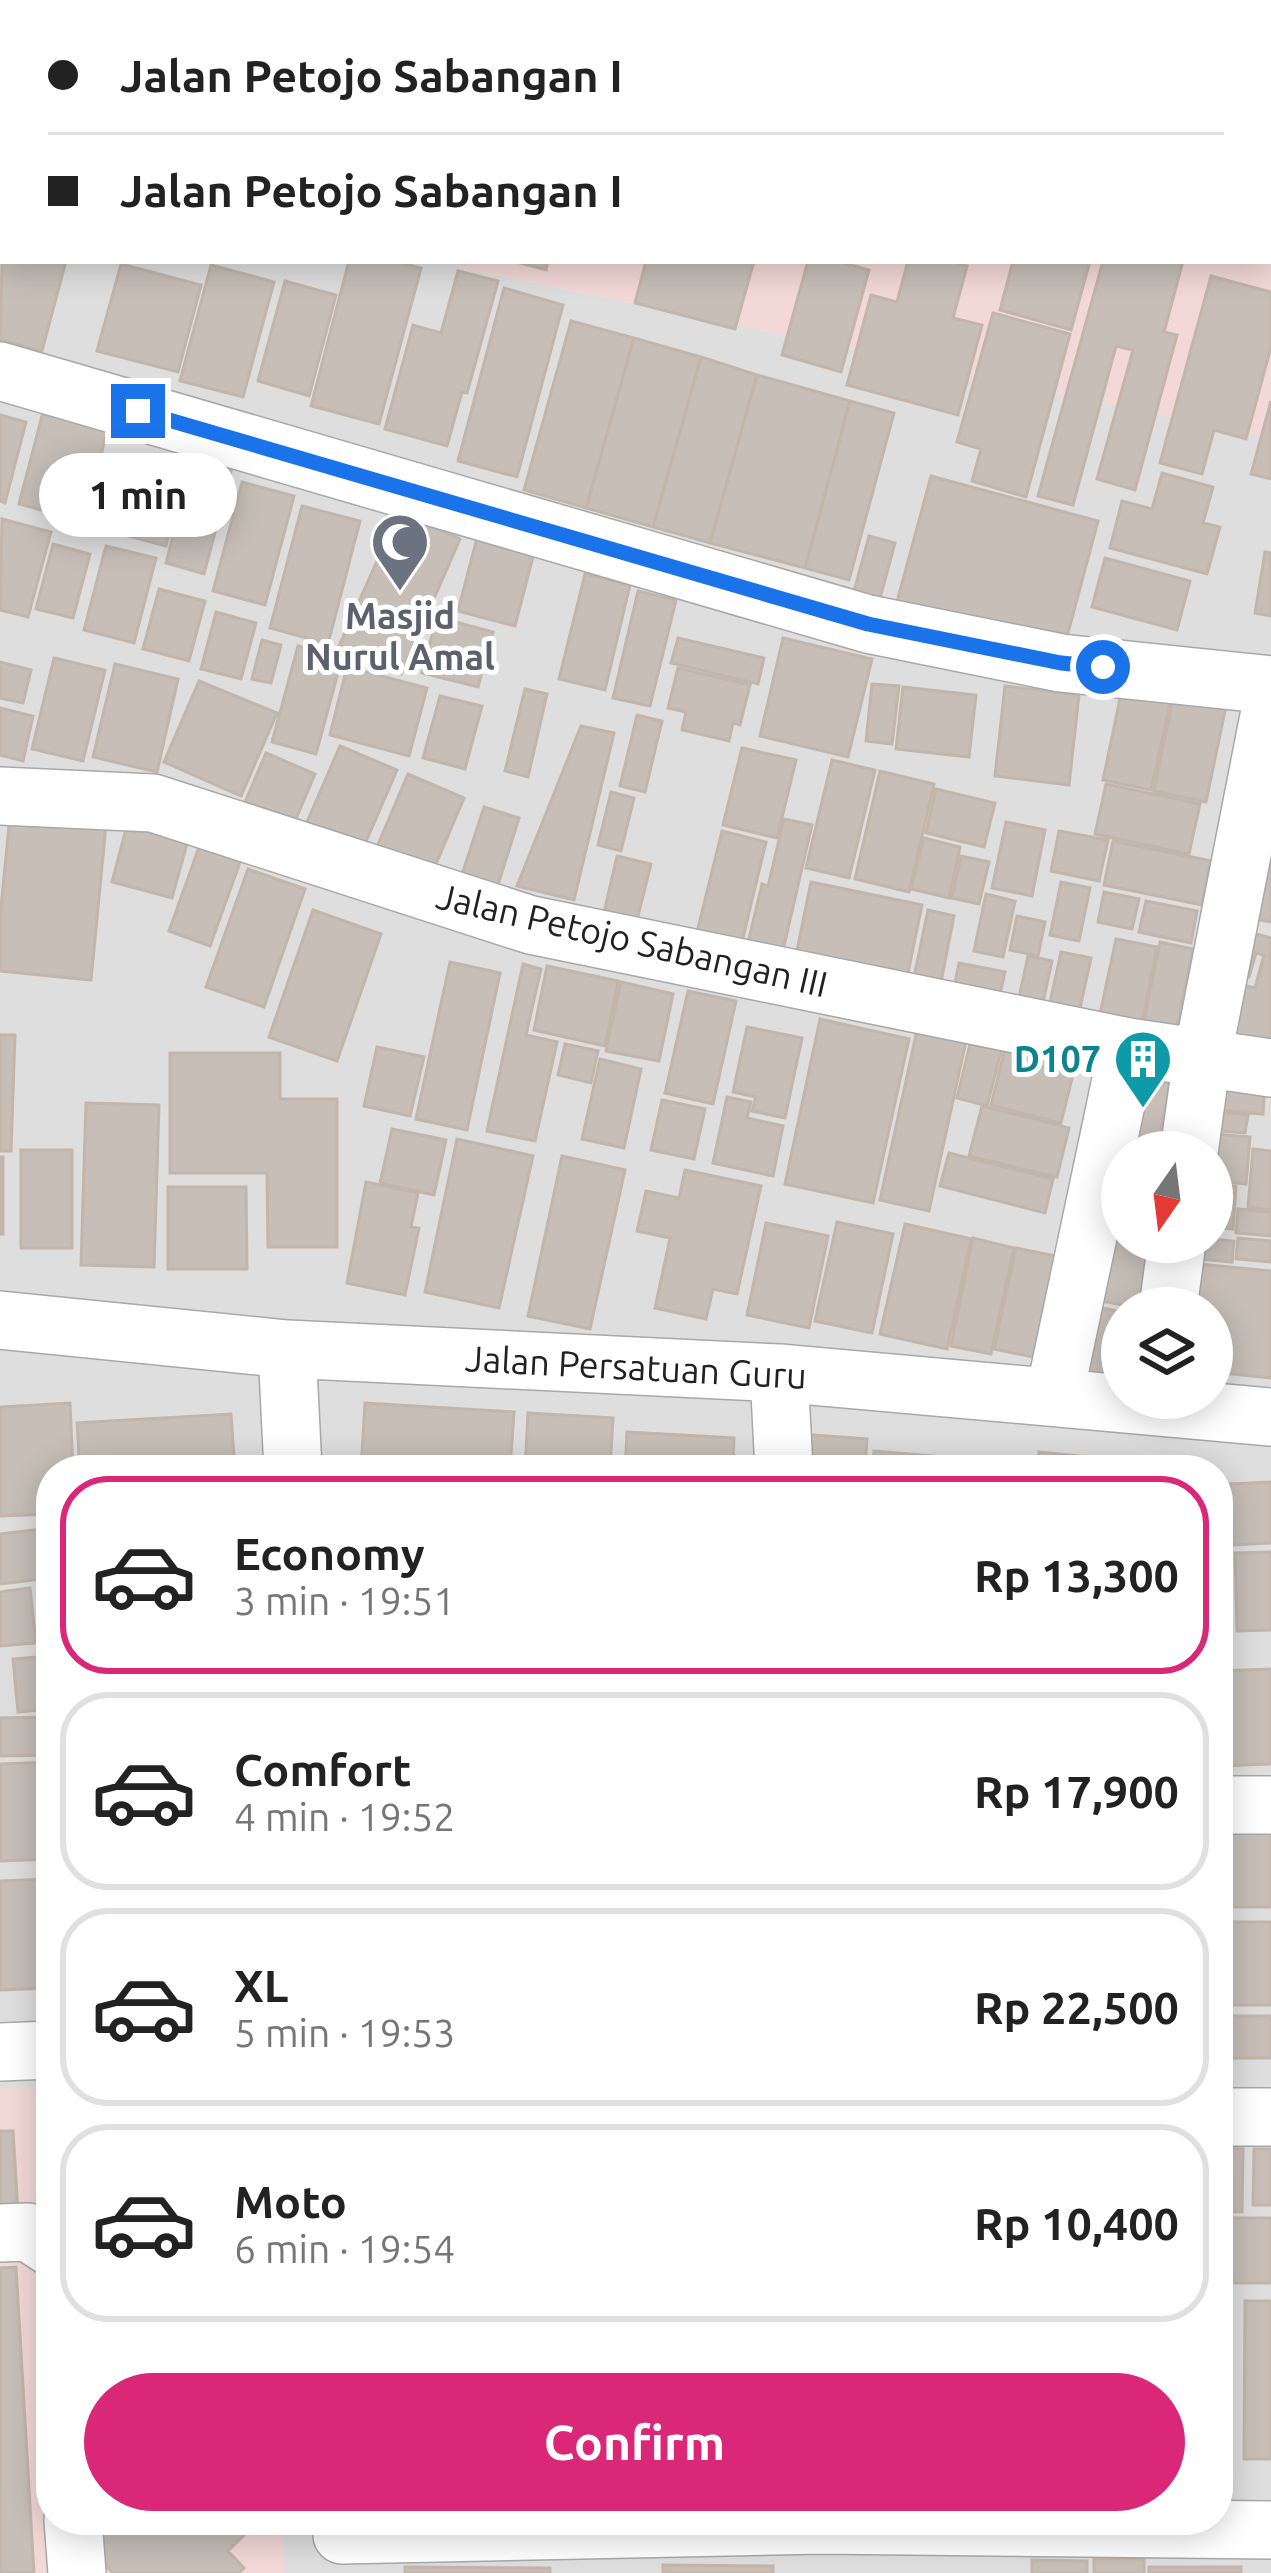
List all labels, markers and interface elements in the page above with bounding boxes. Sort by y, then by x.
text: Jalan Petojo Sabangan I [120,50,623,101]
text: Jalan Petojo Sabangan I [120,165,623,216]
route end [111,384,165,438]
callout: 1 min [39,453,237,537]
text: 1 min [89,473,187,516]
mosque icon: Masjid Nurul Amal [369,511,431,593]
place label: Masjid Nurul Amal [305,595,495,677]
route start [1076,640,1130,694]
street label: Jalan Petojo Sabangan III [433,875,832,1004]
building icon: D107 [1112,1028,1174,1110]
place label: D107 [1014,1038,1101,1079]
north arrow [1101,1131,1233,1263]
map controls [1101,1131,1233,1419]
button: layers [1101,1287,1233,1419]
street label: Jalan Persatuan Guru [464,1337,808,1396]
icon: car [90,1521,198,1629]
text: Economy [234,1528,425,1579]
text: Rp 13,300 [974,1550,1179,1601]
text: 3 min · 19:51 [234,1579,455,1622]
icon: car [90,1737,198,1845]
text: Comfort [234,1744,411,1795]
text: Rp 17,900 [974,1766,1179,1817]
text: 4 min · 19:52 [234,1795,455,1838]
icon: car [90,1953,198,2061]
text: XL [234,1960,288,2011]
text: Rp 22,500 [974,1982,1179,2033]
text: 5 min · 19:53 [234,2011,455,2054]
icon: car [90,2169,198,2277]
text: Moto [234,2176,347,2227]
text: Rp 10,400 [974,2198,1179,2249]
text: 6 min · 19:54 [234,2227,455,2270]
button: Confirm [84,2373,1185,2511]

